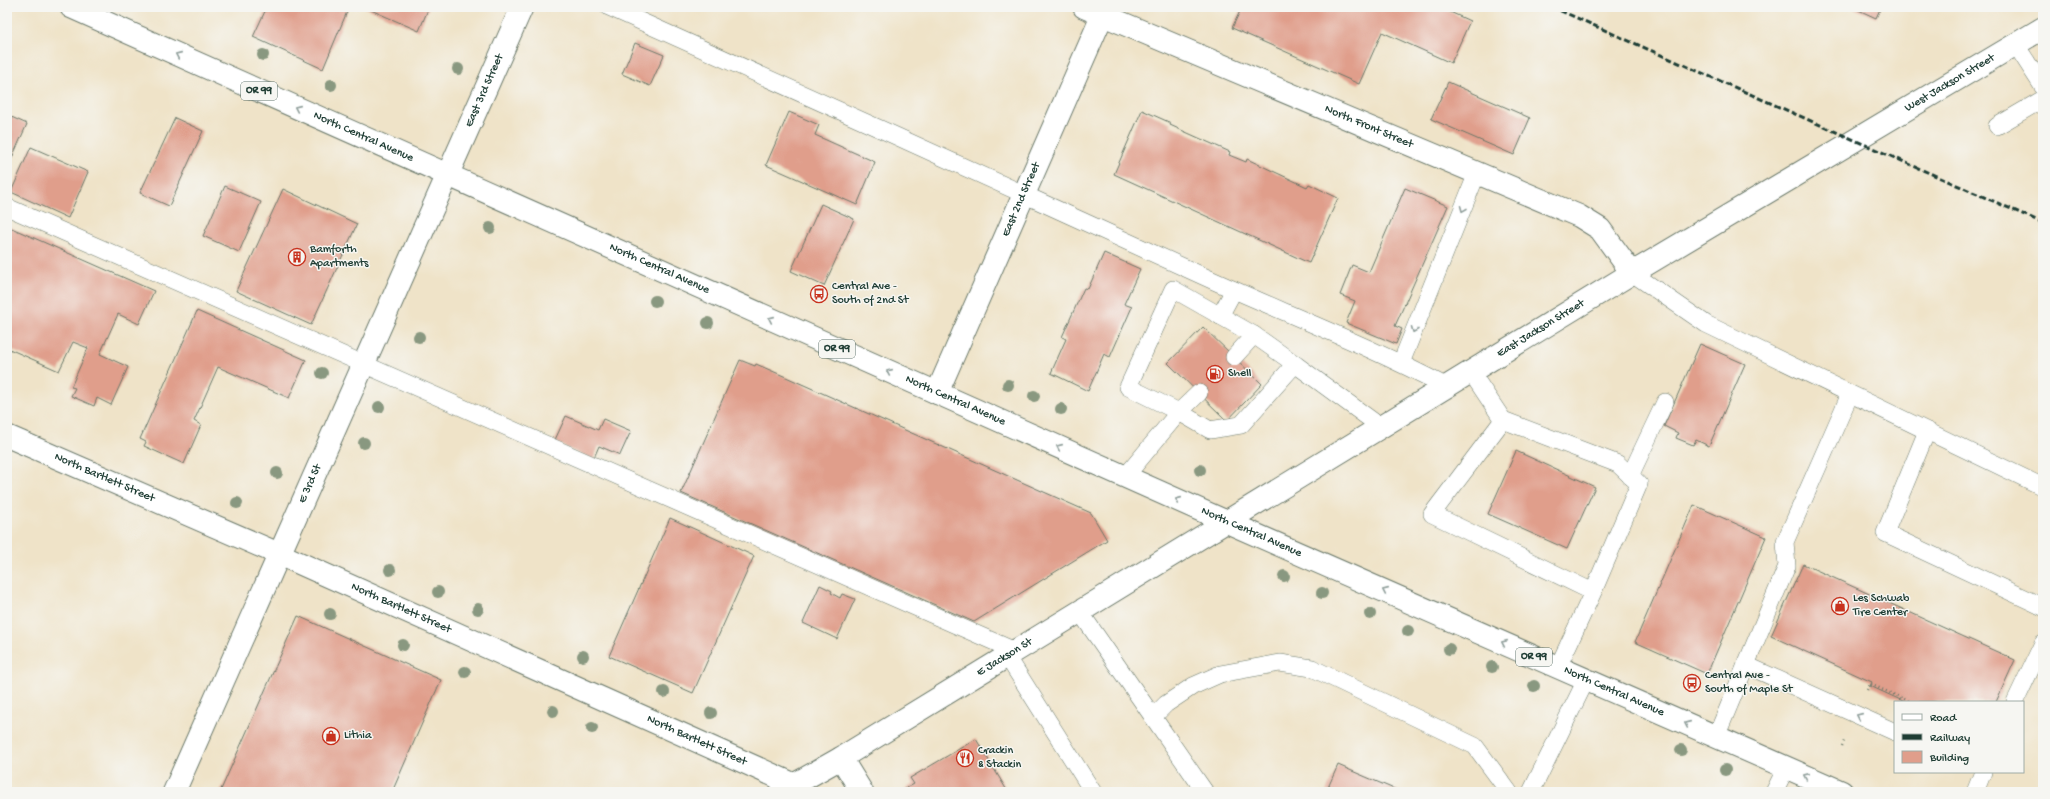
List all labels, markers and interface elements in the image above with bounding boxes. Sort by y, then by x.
street label: East 3rd Street [462,51,508,130]
street label: West Jackson Street [1902,51,1998,116]
one-way arrow [175,52,182,60]
road number: OR 99 [241,82,277,100]
street label: North Front Street [1322,102,1416,152]
one-way arrow [293,105,301,113]
street label: North Central Avenue [311,109,416,166]
street label: East 2nd Street [999,159,1044,239]
one-way arrow [1459,205,1467,212]
street label: North Central Avenue [607,241,712,298]
place label: Bamforth Apartments [309,243,369,271]
building icon: Bamforth Apartments [287,247,307,267]
place label: Central Ave - South of 2nd St [832,280,909,308]
bus stop icon: Central Ave - South of 2nd St [809,284,829,304]
street label: East Jackson Street [1495,296,1588,361]
one-way arrow [767,316,775,324]
one-way arrow [1411,326,1419,333]
road number: OR 99 [819,340,855,358]
fuel station icon: Shell [1205,364,1225,384]
place label: Shell [1228,367,1252,381]
one-way arrow [886,369,894,377]
street label: North Central Avenue [903,372,1008,430]
one-way arrow [1056,444,1064,452]
street label: North Bartlett Street [52,450,158,507]
street label: E 3rd St [296,461,326,506]
one-way arrow [1175,497,1183,505]
street label: North Central Avenue [1199,504,1304,561]
street label: North Bartlett Street [349,580,454,637]
one-way arrow [1381,588,1389,596]
place label: Les Schwab Tire Center [1852,592,1910,620]
shop icon: Les Schwab Tire Center [1830,596,1850,616]
street label: E Jackson St [974,635,1036,680]
one-way arrow [1500,640,1507,648]
road number: OR 99 [1516,648,1552,666]
street label: North Central Avenue [1561,664,1667,720]
place label: Central Ave - South of Maple St [1705,669,1793,697]
bus stop icon: Central Ave - South of Maple St [1682,673,1702,693]
legend [1894,701,2024,773]
street label: North Bartlett Street [644,712,750,770]
text: Road [1930,712,1957,726]
one-way arrow [1856,713,1864,721]
one-way arrow [1684,721,1691,729]
shop icon: Lithia [321,726,341,746]
place label: Lithia [344,729,372,743]
text: Railway [1930,732,1970,746]
place label: Crackin & Stackin [978,744,1022,772]
restaurant icon: Crackin & Stackin [955,748,975,768]
text: Building [1929,752,1969,766]
one-way arrow [1803,773,1810,781]

